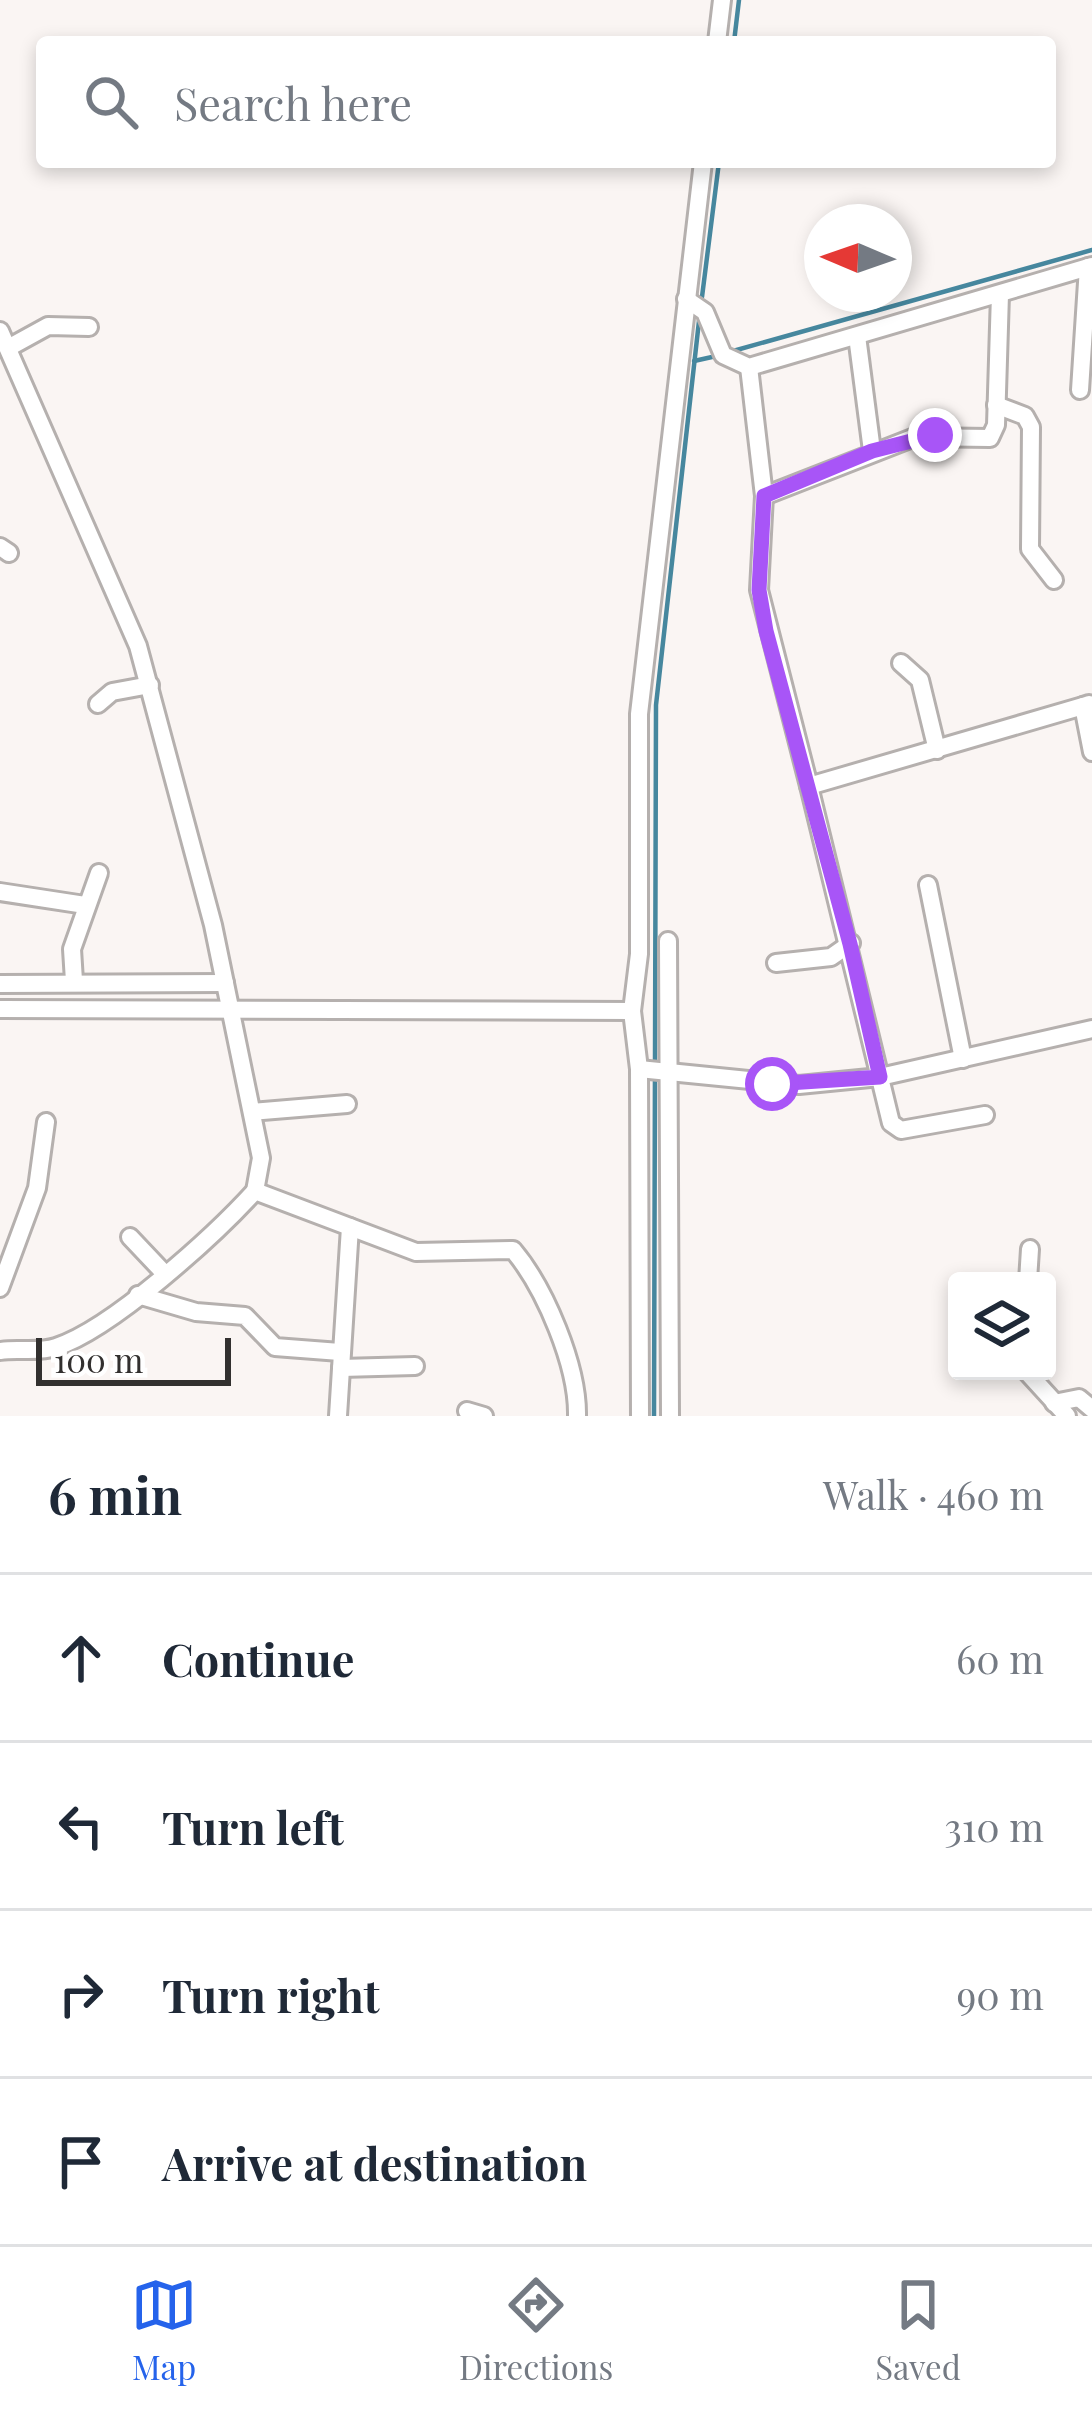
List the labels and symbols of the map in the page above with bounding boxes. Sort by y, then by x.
north arrow [804,204,912,312]
route end [908,408,962,462]
route start [745,1057,799,1111]
scale bar [36,1332,231,1385]

